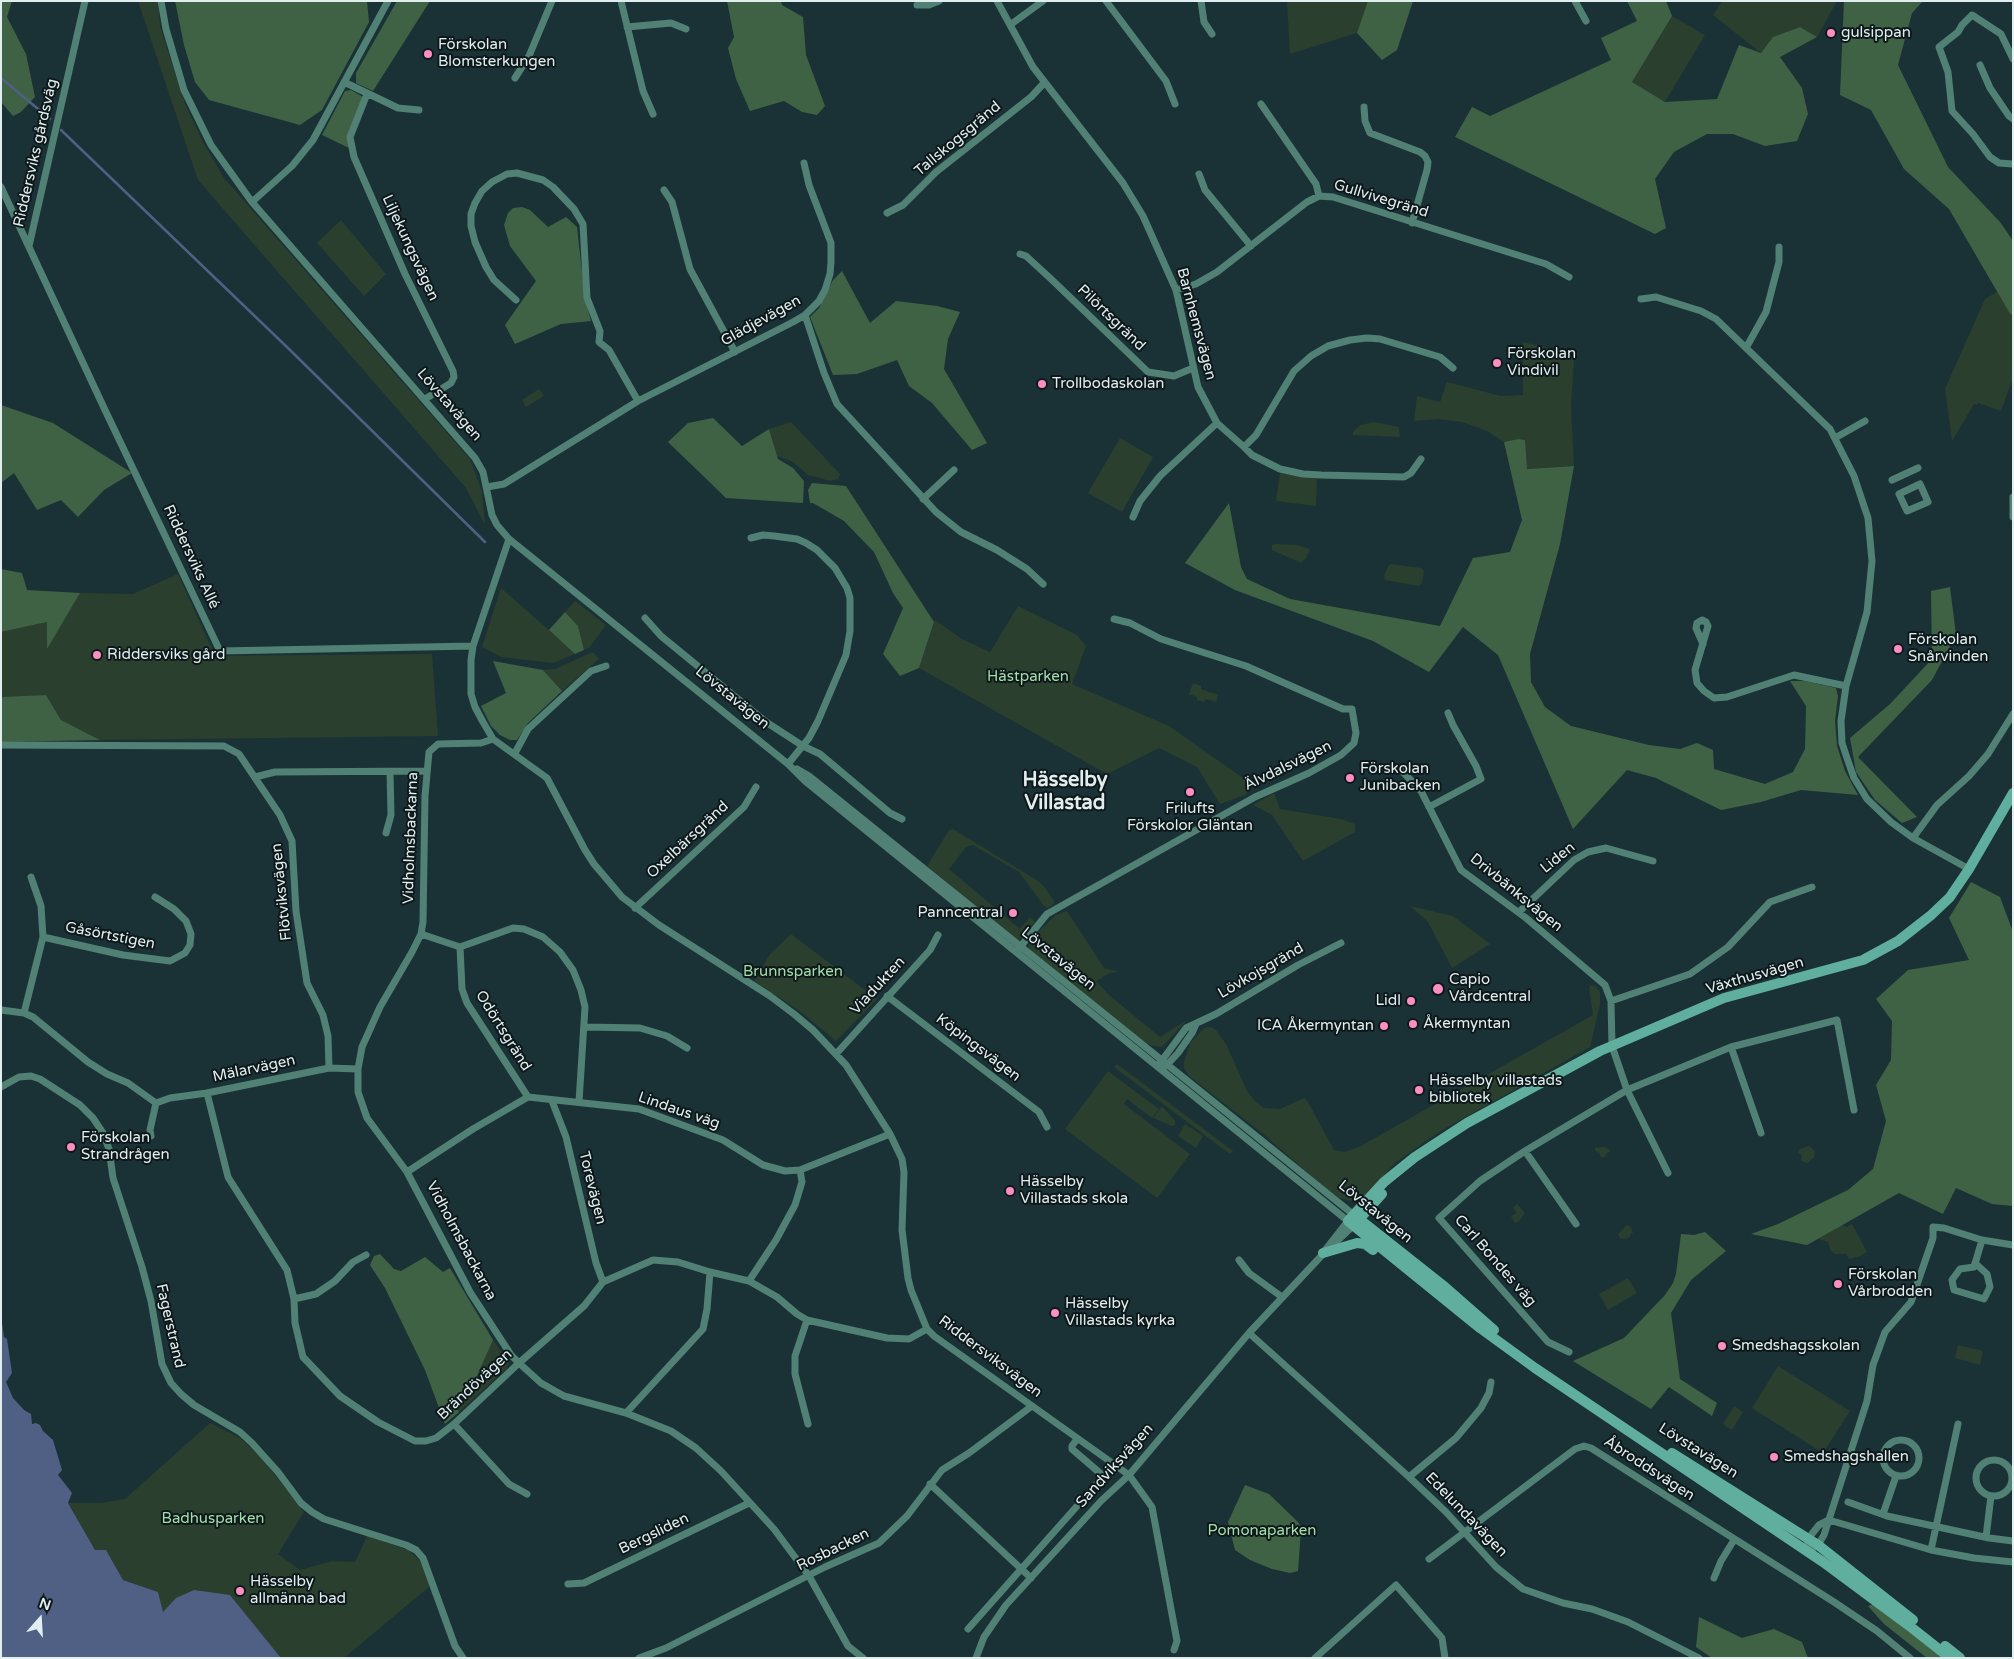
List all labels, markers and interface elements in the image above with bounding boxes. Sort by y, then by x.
place label: gulsippan [1841,24,1911,42]
marker: gulsippan [1825,27,1837,39]
place label: Förskolan Blomsterkungen [438,36,555,71]
marker: Förskolan Blomsterkungen [422,48,434,60]
street label: Riddersviks gårdsväg [10,77,62,229]
street label: Tallskogsgränd [911,98,1005,180]
street label: Gullvivegränd [1331,176,1431,222]
street label: Liljekungsvägen [378,192,442,304]
street label: Barnhemsvägen [1172,266,1220,382]
street label: Pilörtsgränd [1073,281,1149,355]
street label: Glädjevägen [718,292,804,350]
place label: Förskolan Vindivil [1507,345,1576,380]
marker: Förskolan Vindivil [1491,357,1503,369]
street label: Lövstavägen [413,365,485,445]
place label: Trollbodaskolan [1052,375,1164,393]
marker: Trollbodaskolan [1036,378,1048,390]
street label: Riddersviks Allé [159,502,223,612]
place label: Förskolan Snårvinden [1908,631,1988,666]
marker: Förskolan Snårvinden [1892,643,1904,655]
place label: Riddersviks gård [107,646,225,664]
marker: Riddersviks gård [91,649,103,661]
street label: Lövstavägen [691,663,773,733]
park label: Hästparken [987,668,1069,686]
street label: Älvdalsvägen [1241,737,1335,795]
place label: Förskolan Junibacken [1360,760,1441,795]
district label: Hässelby Villastad [1022,769,1108,816]
street label: Vidholmsbackarna [400,772,422,904]
marker: Förskolan Junibacken [1344,772,1356,784]
marker: Frilufts Förskolor Gläntan [1184,786,1196,798]
street label: Oxelbärsgränd [643,798,733,882]
place label: Frilufts Förskolor Gläntan [1127,800,1253,835]
street label: Liden [1537,839,1579,877]
street label: Flötviksvägen [268,842,296,942]
street label: Drivbänksvägen [1466,850,1566,936]
place label: Panncentral [918,904,1003,922]
marker: Panncentral [1007,907,1019,919]
street label: Gåsörtstigen [63,918,157,954]
street label: Lövstavägen [1017,924,1099,994]
street label: Lövkojsgränd [1215,939,1307,1003]
street label: Viadukten [847,953,909,1019]
street label: Växthusvägen [1704,953,1806,999]
park label: Brunnsparken [743,963,843,981]
place label: Capio Vårdcentral [1449,971,1531,1006]
marker: Capio Vårdcentral [1431,982,1445,996]
street label: Odörtsgränd [471,987,535,1075]
place label: Lidl [1375,992,1401,1010]
marker: Lidl [1405,995,1417,1007]
street label: Köpingsvägen [932,1010,1024,1086]
place label: Åkermyntan [1423,1015,1510,1033]
place label: ICA Åkermyntan [1257,1017,1374,1035]
marker: Åkermyntan [1407,1018,1419,1030]
marker: ICA Åkermyntan [1378,1020,1390,1032]
street label: Mälarvägen [211,1051,297,1087]
place label: Hässelby villastads bibliotek [1429,1072,1562,1107]
marker: Hässelby villastads bibliotek [1413,1084,1425,1096]
street label: Lindaus väg [636,1089,722,1133]
place label: Förskolan Strandrågen [81,1129,170,1164]
marker: Förskolan Strandrågen [65,1141,77,1153]
street label: Torevägen [574,1150,610,1226]
place label: Hässelby Villastads skola [1020,1173,1128,1208]
street label: Lövstavägen [1334,1177,1416,1247]
street label: Vidholmsbackarna [422,1178,500,1304]
marker: Hässelby Villastads skola [1004,1185,1016,1197]
street label: Carl Bondes väg [1450,1211,1540,1311]
place label: Förskolan Vårbrodden [1848,1266,1932,1301]
marker: Förskolan Vårbrodden [1832,1278,1844,1290]
street label: Fagerstrand [152,1282,188,1370]
place label: Hässelby Villastads kyrka [1065,1295,1175,1330]
marker: Hässelby Villastads kyrka [1049,1307,1061,1319]
street label: Riddersviksvägen [935,1312,1045,1402]
place label: Smedshagsskolan [1732,1337,1860,1355]
marker: Smedshagsskolan [1716,1340,1728,1352]
street label: Brändövägen [434,1346,516,1424]
street label: Lövstavägen [1655,1419,1741,1483]
street label: Sandviksvägen [1073,1420,1157,1512]
street label: Åbroddsvägen [1600,1433,1698,1505]
place label: Smedshagshallen [1784,1448,1909,1466]
marker: Smedshagshallen [1768,1451,1780,1463]
street label: Edelundavägen [1421,1469,1511,1561]
street label: Bergsliden [616,1509,692,1559]
park label: Badhusparken [161,1510,265,1528]
park label: Pomonaparken [1208,1522,1316,1540]
street label: Rosbacken [794,1525,872,1575]
place label: Hässelby allmänna bad [250,1573,346,1608]
marker: Hässelby allmänna bad [234,1585,246,1597]
north arrow [15,1594,65,1644]
text: N [37,1594,53,1614]

